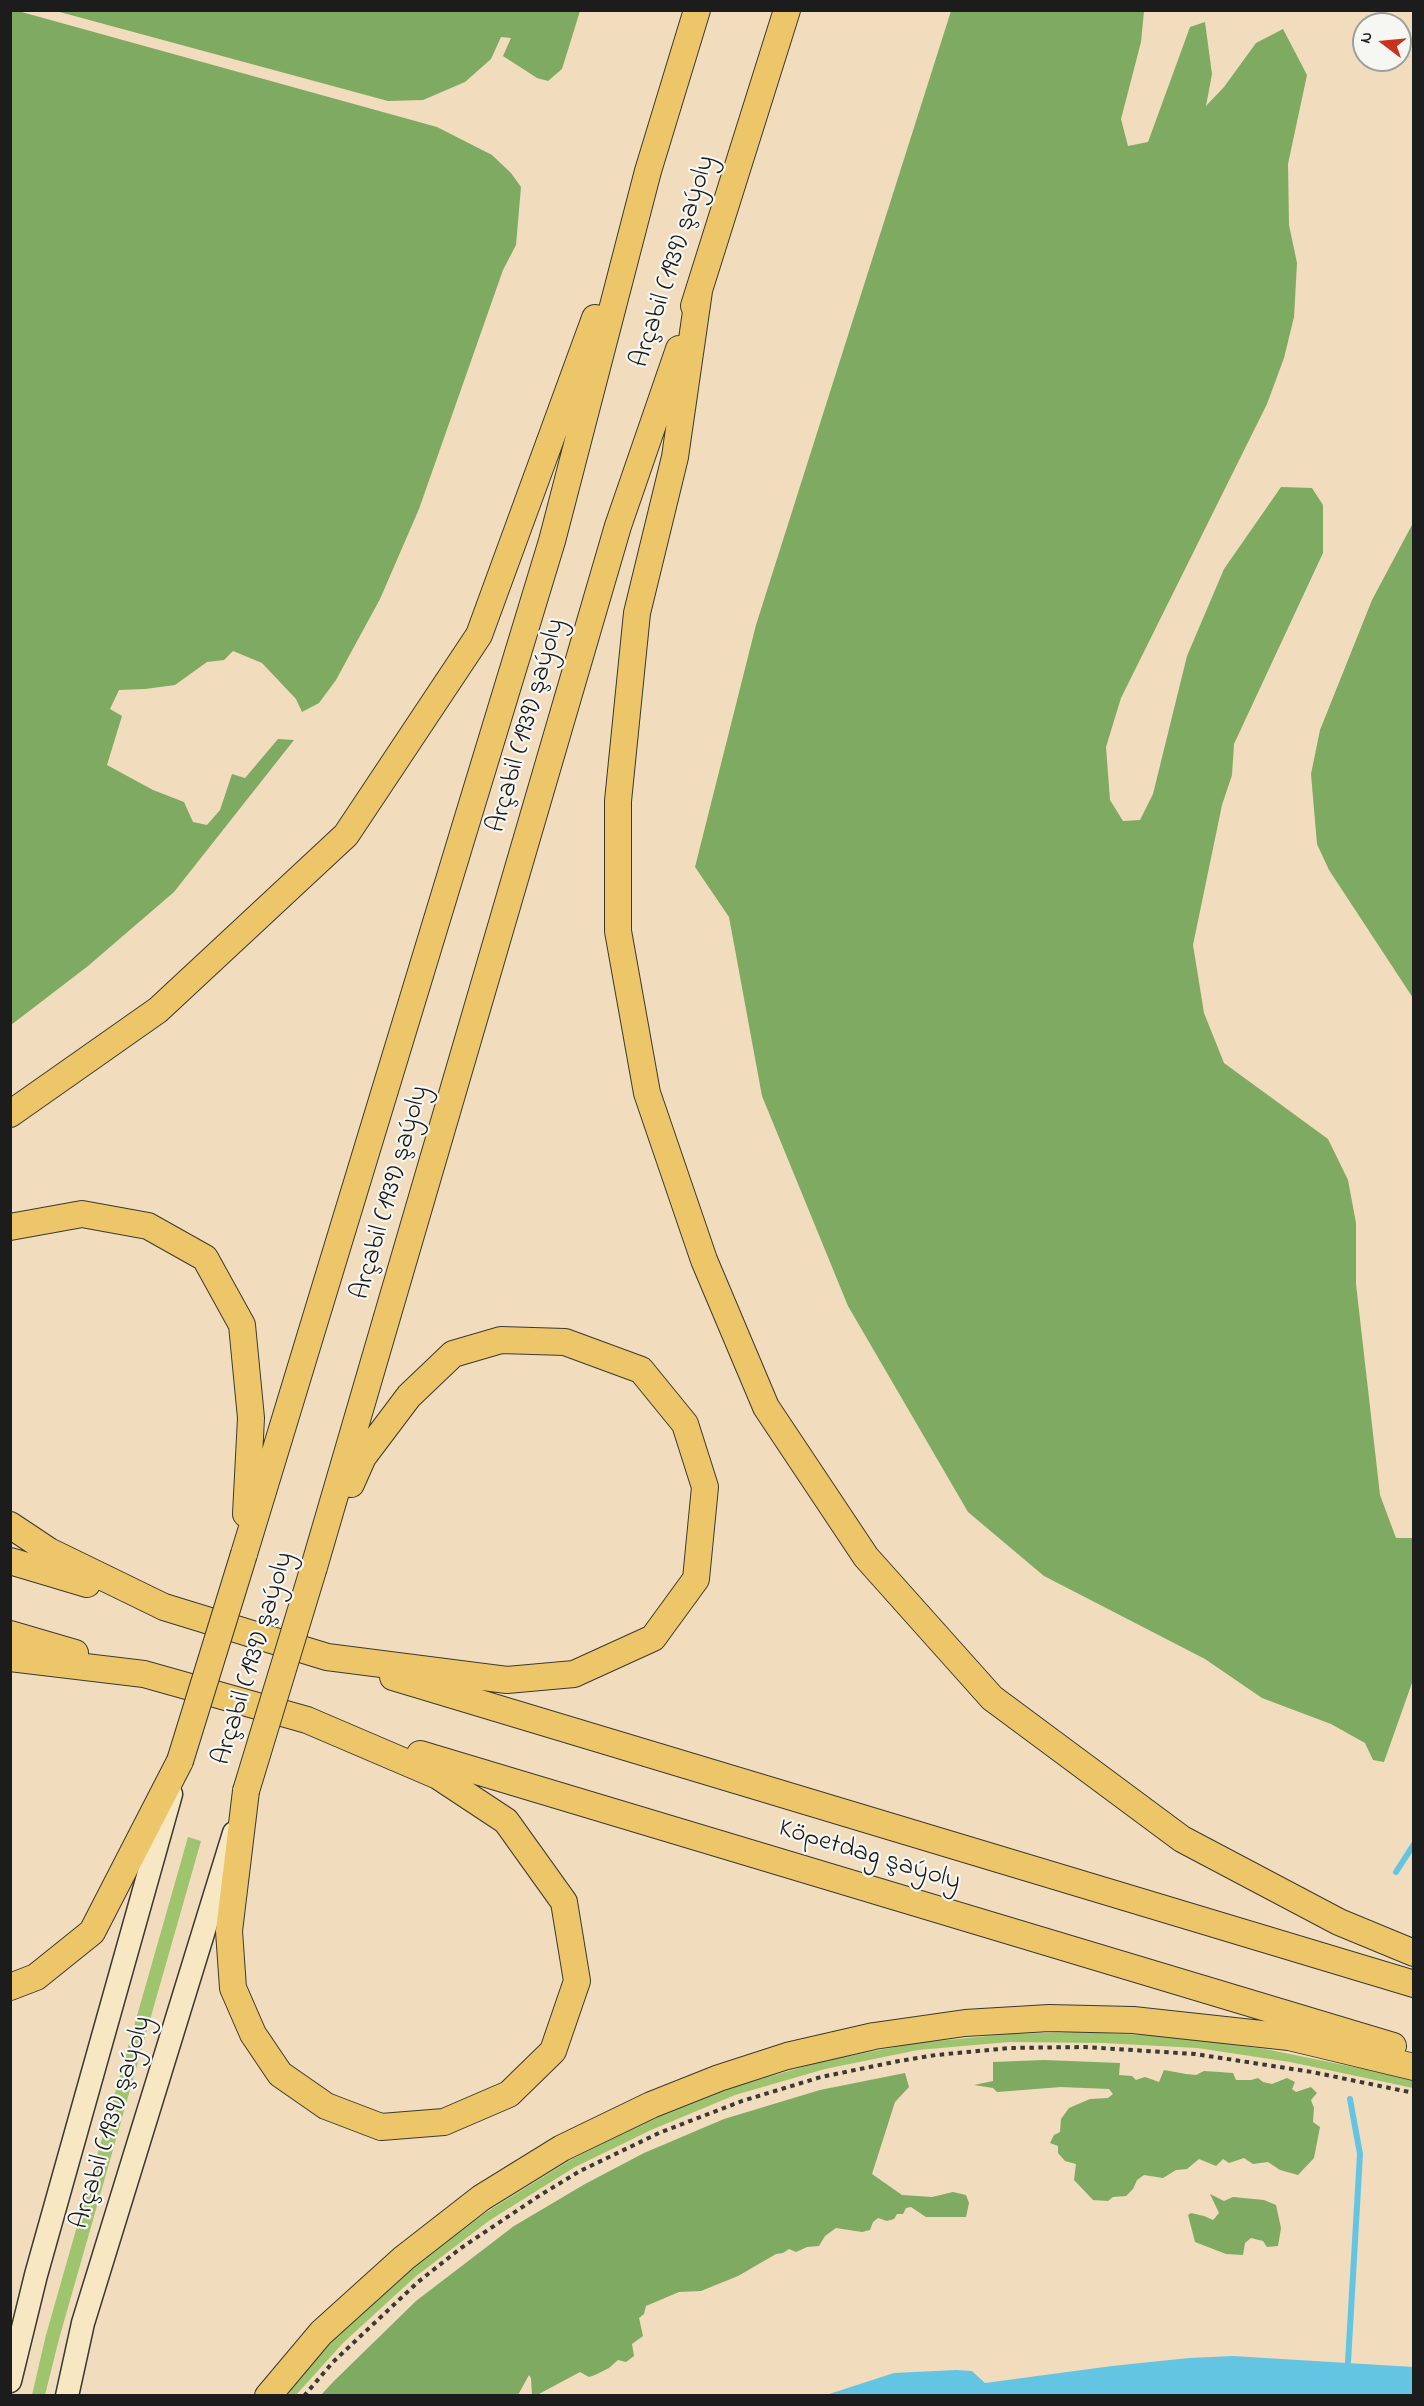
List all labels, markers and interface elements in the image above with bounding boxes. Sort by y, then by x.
north arrow [1352,12,1412,72]
text: N [1354,29,1380,46]
street label: Arçabil (1939) şaýoly [625,152,725,372]
street label: Arçabil (1939) şaýoly [482,615,574,837]
street label: Arçabil (1939) şaýoly [346,1082,438,1304]
street label: Arçabil (1939) şaýoly [207,1549,303,1769]
street label: Köpetdag şaýoly [774,1814,964,1900]
street label: Arçabil (1939) şaýoly [65,2013,161,2233]

